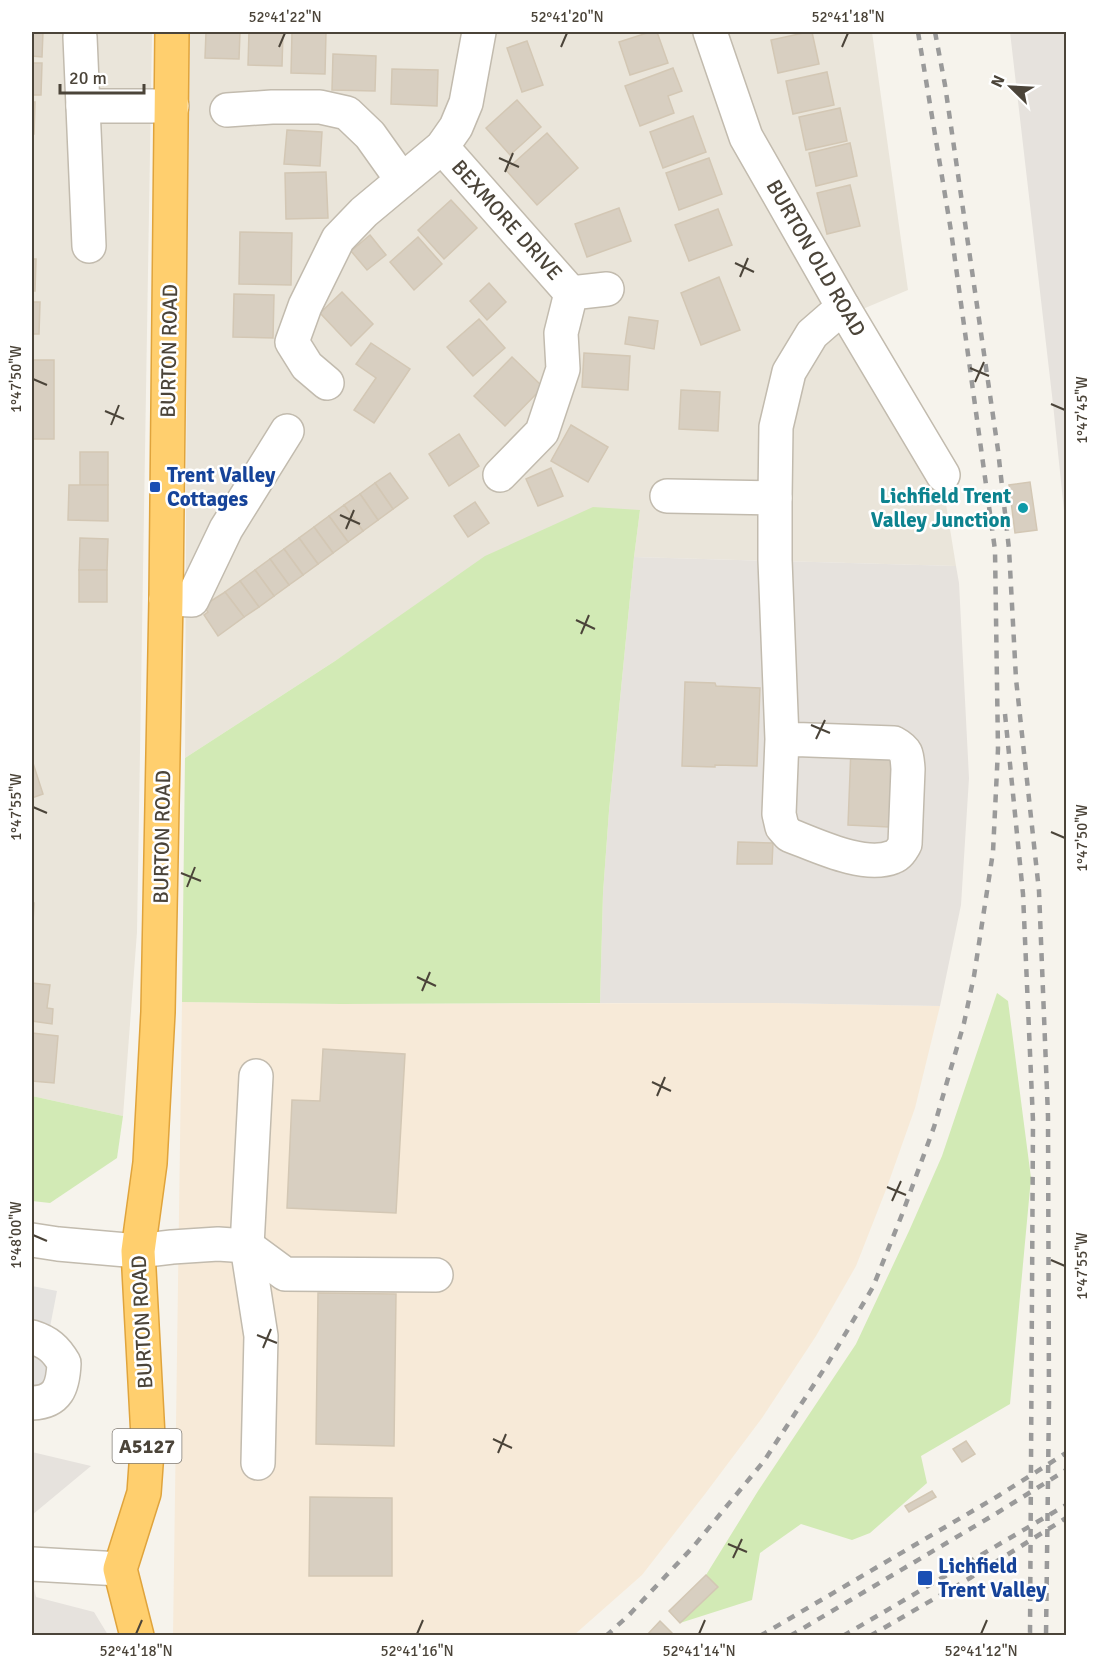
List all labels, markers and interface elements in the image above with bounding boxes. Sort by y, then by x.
text: 52°41'22"N [248,8,322,26]
text: 52°41'20"N [530,8,604,26]
text: 52°41'18"N [811,8,885,26]
scale bar [60,57,144,95]
north arrow [981,57,1041,117]
text: 20 m [69,67,107,89]
text: N [987,72,1010,90]
street label: BEXMORE DRIVE [446,154,568,286]
street label: BURTON OLD ROAD [761,175,871,341]
street label: BURTON ROAD [155,284,183,418]
text: 1°47'50"W [7,345,25,413]
text: 1°47'45"W [1073,376,1091,444]
place label: Trent Valley Cottages [167,462,276,512]
marker: Trent Valley Cottages [148,480,162,494]
place label: Lichfield Trent Valley Junction [871,483,1011,533]
marker: Lichfield Trent Valley Junction [1016,501,1030,515]
street label: BURTON ROAD [148,770,176,904]
text: 1°47'55"W [7,773,25,841]
text: 1°47'50"W [1073,804,1091,872]
text: 1°48'00"W [7,1201,25,1269]
text: 1°47'55"W [1073,1232,1091,1300]
street label: BURTON ROAD [126,1254,158,1390]
road number: A5127 [112,1429,182,1463]
place label: Lichfield Trent Valley [938,1553,1047,1603]
marker: Lichfield Trent Valley [916,1569,934,1587]
text: 52°41'18"N [99,1642,173,1660]
text: 52°41'16"N [380,1642,454,1660]
text: 52°41'14"N [662,1642,736,1660]
text: 52°41'12"N [944,1642,1018,1660]

